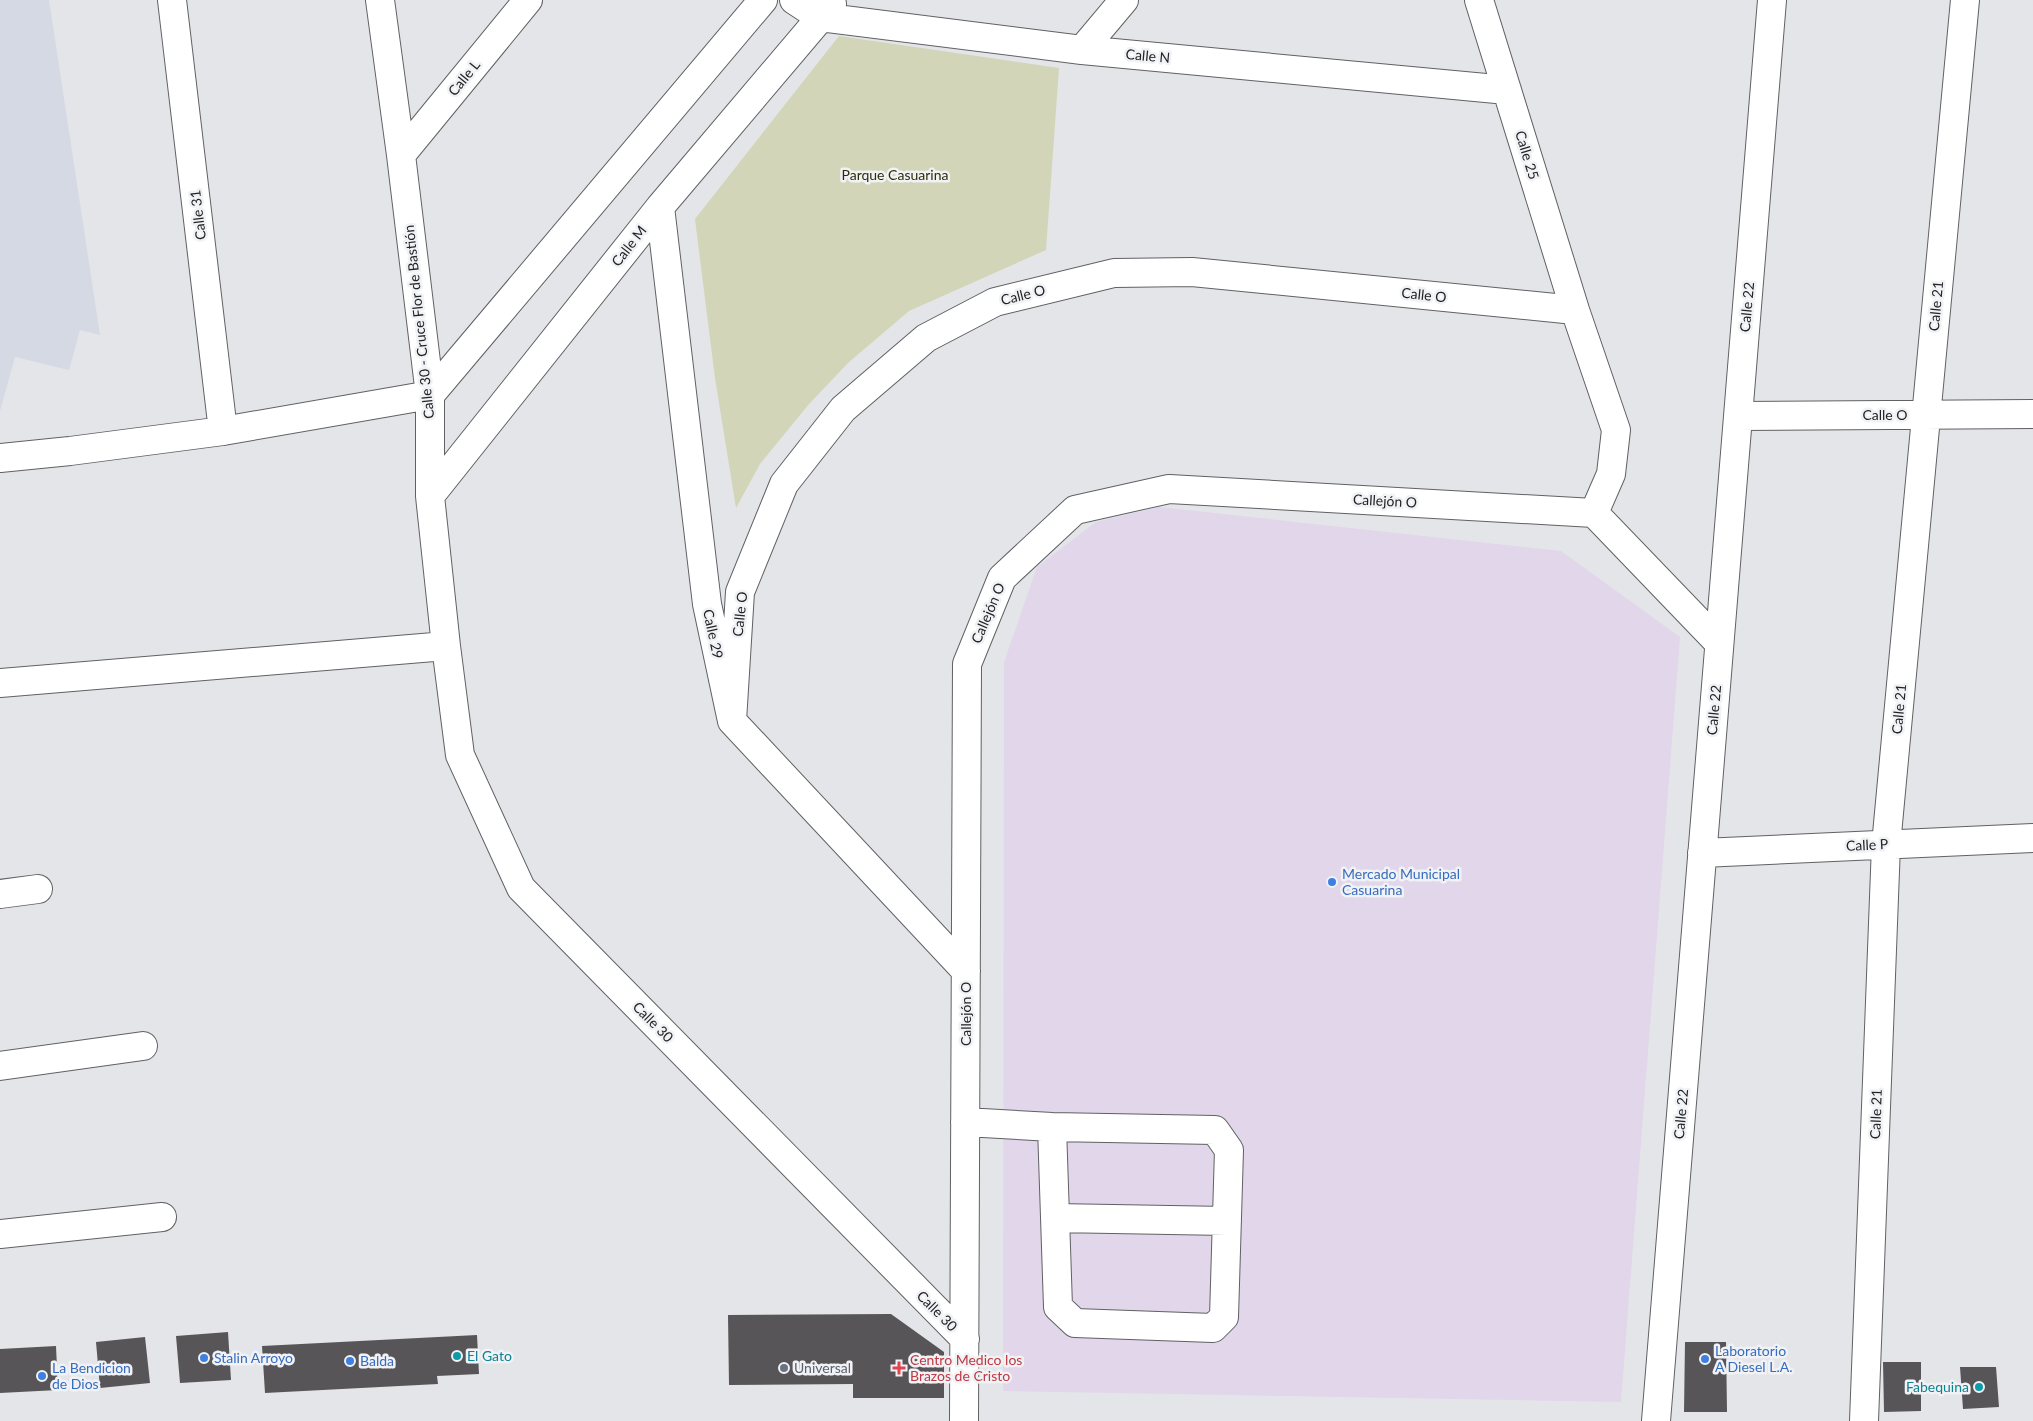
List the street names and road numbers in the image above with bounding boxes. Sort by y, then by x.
street label: Calle N [1125,45,1171,66]
street label: Calle L [444,56,483,99]
street label: Calle 25 [1512,128,1543,181]
street label: Calle 31 [186,189,209,241]
street label: Calle M [607,222,650,269]
street label: Calle 30 - Cruce Flor de Bastión [400,224,437,420]
street label: Calle 21 [1925,280,1946,332]
street label: Calle O [999,281,1047,308]
street label: Calle 22 [1736,281,1757,333]
street label: Calle O [1401,284,1447,305]
street label: Calle O [1862,406,1908,423]
street label: Callejón O [1353,490,1418,511]
street label: Callejón O [967,580,1008,646]
street label: Calle O [729,591,750,637]
street label: Calle 29 [700,608,727,660]
street label: Calle 21 [1888,683,1909,735]
street label: Calle 22 [1703,684,1724,736]
street label: Calle P [1845,835,1889,854]
street label: Callejón O [957,982,974,1046]
street label: Calle 30 [630,998,677,1045]
street label: Calle 22 [1670,1088,1691,1140]
street label: Calle 21 [1866,1089,1885,1139]
street label: Calle 30 [914,1287,961,1334]

